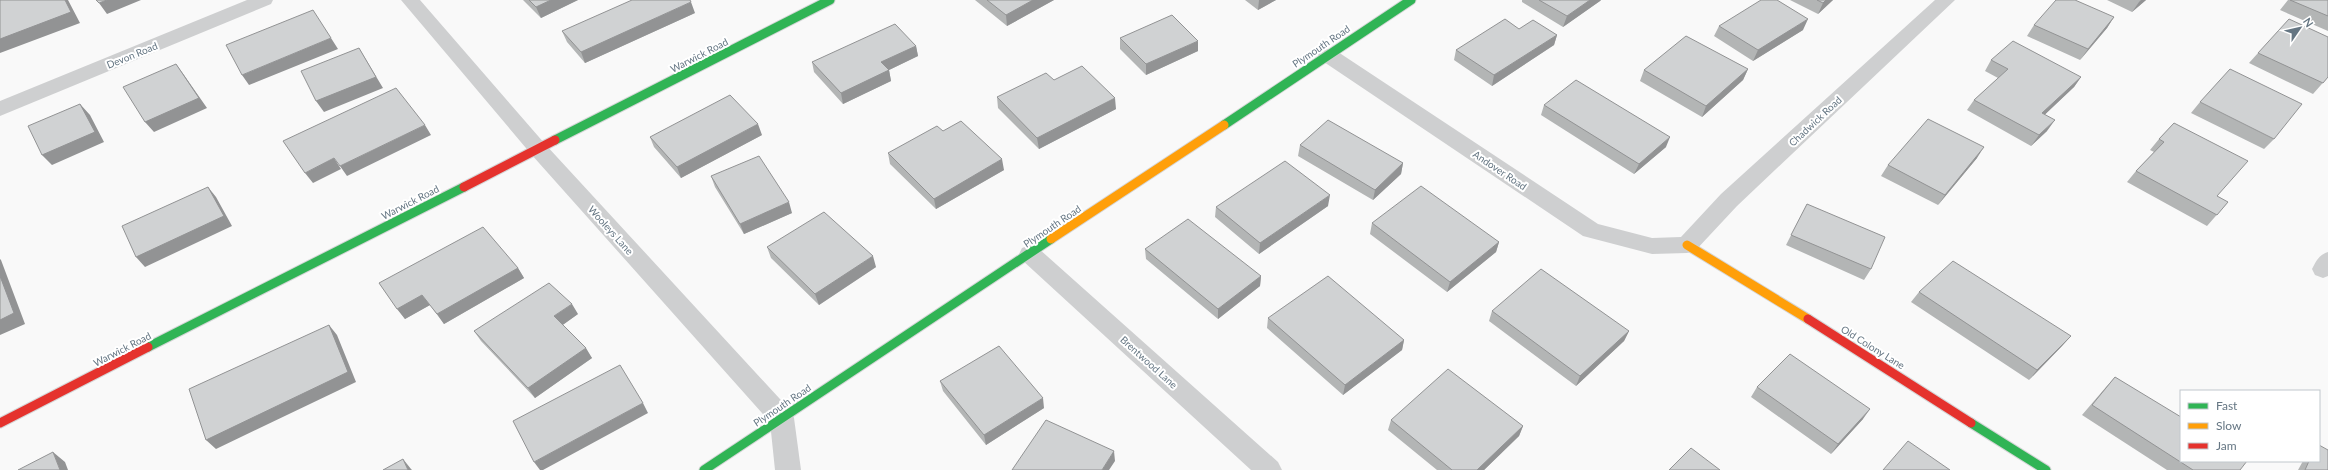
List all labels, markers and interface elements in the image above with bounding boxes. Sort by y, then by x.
north arrow [2280,8,2320,48]
text: N [2301,15,2316,29]
street label: Plymouth Road [1290,22,1352,70]
street label: Warwick Road [668,35,730,75]
street label: Devon Road [105,39,159,71]
street label: Chadwick Road [1786,94,1844,148]
street label: Andover Road [1471,148,1529,192]
street label: Warwick Road [379,182,441,222]
street label: Plymouth Road [1021,202,1083,250]
street label: Wooleys Lane [586,203,636,257]
street label: Old Colony Lane [1839,323,1907,371]
street label: Warwick Road [91,329,153,369]
street label: Brentwood Lane [1118,333,1180,391]
street label: Plymouth Road [751,381,813,429]
legend [2180,390,2320,462]
text: Fast [2216,398,2238,413]
text: Slow [2216,418,2242,433]
text: Jam [2216,438,2237,453]

